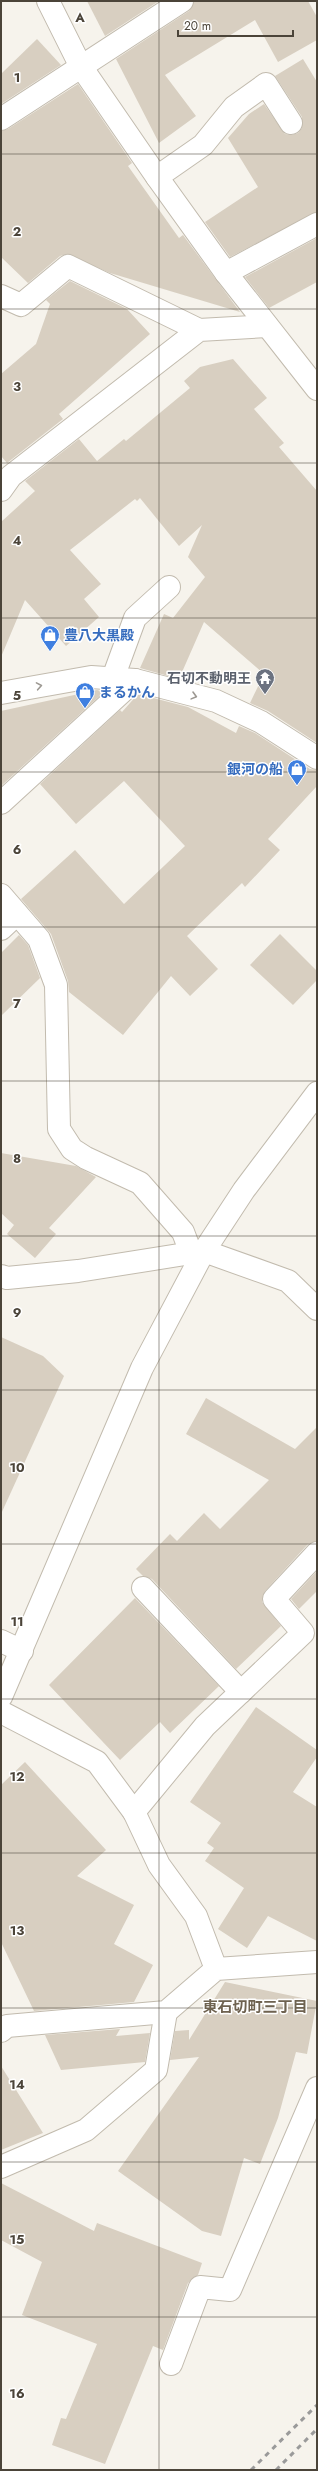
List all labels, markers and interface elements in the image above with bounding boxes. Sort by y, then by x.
text: A [74,8,85,27]
scale bar [178,12,293,38]
text: 20 m [184,17,211,35]
text: 1 [14,68,20,87]
text: 2 [13,222,21,241]
text: 3 [13,377,21,396]
text: 4 [12,531,22,550]
shop icon: 豊八大黒殿 [39,624,61,652]
place label: 豊八大黒殿 [64,625,134,645]
temple icon: 石切不動明王 [254,667,276,695]
place label: 石切不動明王 [167,668,251,688]
shop icon: まるかん [74,681,96,709]
one-way arrow [36,682,43,691]
place label: まるかん [99,682,155,702]
text: 5 [13,686,21,705]
one-way arrow [191,691,198,700]
shop icon: 銀河の船 [286,758,308,786]
place label: 銀河の船 [227,759,283,779]
text: 6 [13,840,22,859]
text: 7 [13,994,21,1013]
text: 8 [13,1149,21,1168]
text: 9 [13,1303,22,1322]
text: 10 [9,1458,25,1477]
text: 11 [10,1612,24,1631]
text: 12 [9,1767,25,1786]
text: 13 [10,1921,24,1940]
district label: 東石切町三丁目 [202,1996,308,2018]
text: 14 [9,2075,25,2094]
text: 15 [9,2230,25,2249]
text: 16 [9,2384,25,2403]

